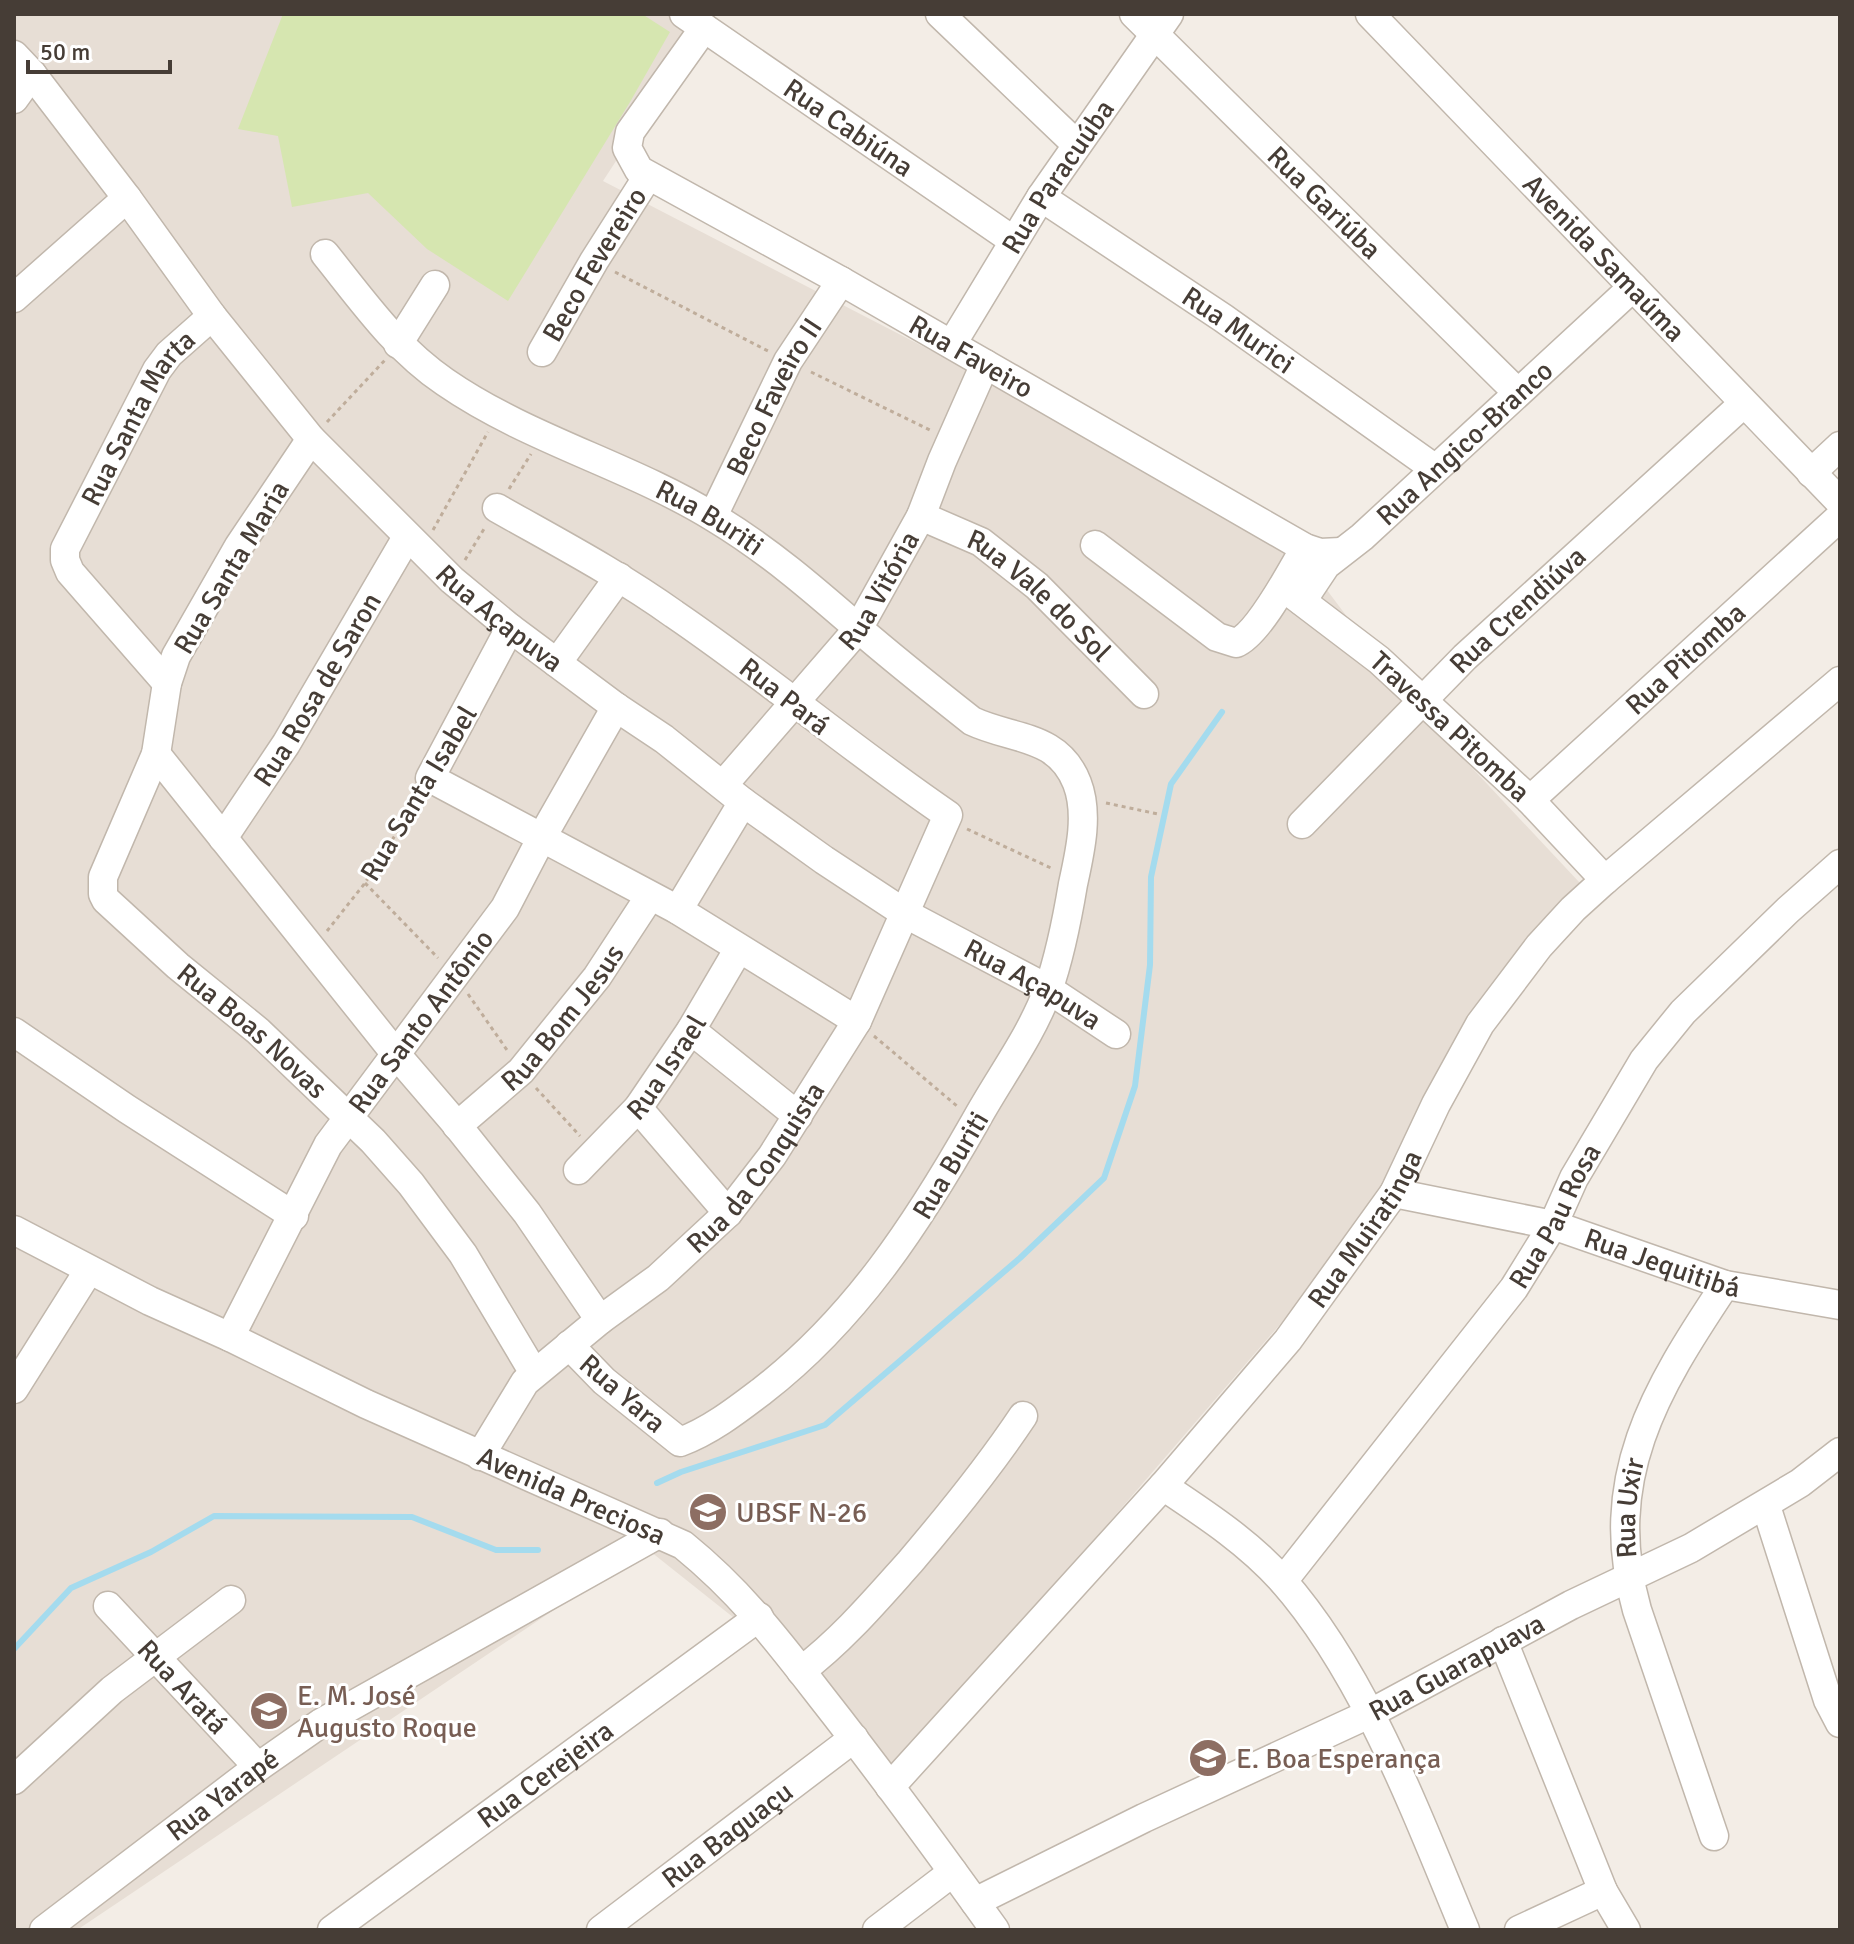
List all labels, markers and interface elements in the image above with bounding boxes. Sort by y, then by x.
scale bar [28,24,170,74]
text: 50 m [40,37,90,67]
street label: Rua Cabiúna [777,72,920,185]
street label: Rua Paracuúba [995,93,1122,260]
street label: Rua Gariúba [1260,139,1388,267]
street label: Avenida Samaúma [1515,167,1692,349]
street label: Beco Fevereiro [535,181,654,348]
street label: Rua Murici [1175,280,1301,381]
street label: Rua Faveiro [903,308,1039,406]
street label: Beco Faveiro II [719,312,830,481]
street label: Rua Santa Marta [74,323,202,512]
street label: Rua Angico-Branco [1370,354,1560,533]
street label: Rua Buriti [650,473,770,563]
street label: Rua Santa Maria [167,475,297,660]
street label: Rua Vale do Sol [962,522,1118,669]
street label: Rua Vitória [831,525,927,658]
street label: Rua Crendiúva [1443,540,1593,681]
street label: Rua Açapuva [428,558,569,680]
street label: Rua Rosa de Saron [246,587,389,793]
street label: Rua Pitomba [1619,596,1753,723]
street label: Travessa Pitomba [1363,644,1537,810]
street label: Rua Pará [732,651,836,743]
street label: Rua Santa Isabel [353,700,485,887]
street label: Rua Santo Antônio [341,923,501,1121]
street label: Rua Açapuva [958,932,1108,1038]
street label: Rua Bom Jesus [494,938,632,1099]
street label: Rua Boas Novas [170,956,334,1106]
street label: Rua Israel [620,1009,714,1127]
street label: Rua da Conquista [680,1076,832,1261]
street label: Rua Buriti [905,1105,996,1226]
street label: Rua Pau Rosa [1502,1138,1609,1295]
street label: Rua Muiratinga [1301,1145,1430,1315]
street label: Rua Jequitibá [1580,1221,1742,1305]
street label: Rua Yara [572,1347,672,1440]
street label: Avenida Preciosa [472,1440,671,1553]
street label: Rua Uxir [1609,1454,1652,1560]
school or university icon: UBSF N-26 [687,1491,729,1533]
place label: UBSF N-26 [736,1496,867,1530]
street label: Rua Guarapuava [1363,1607,1551,1729]
street label: Rua Aratá [130,1633,235,1742]
place label: E. M. José Augusto Roque [297,1679,477,1745]
school or university icon: E. M. José Augusto Roque [248,1690,290,1732]
street label: Rua Cerejeira [471,1714,620,1836]
school or university icon: E. Boa Esperança [1187,1737,1229,1779]
street label: Rua Yarapé [160,1742,286,1849]
place label: E. Boa Esperança [1236,1742,1441,1776]
street label: Rua Baguaçu [655,1775,800,1896]

